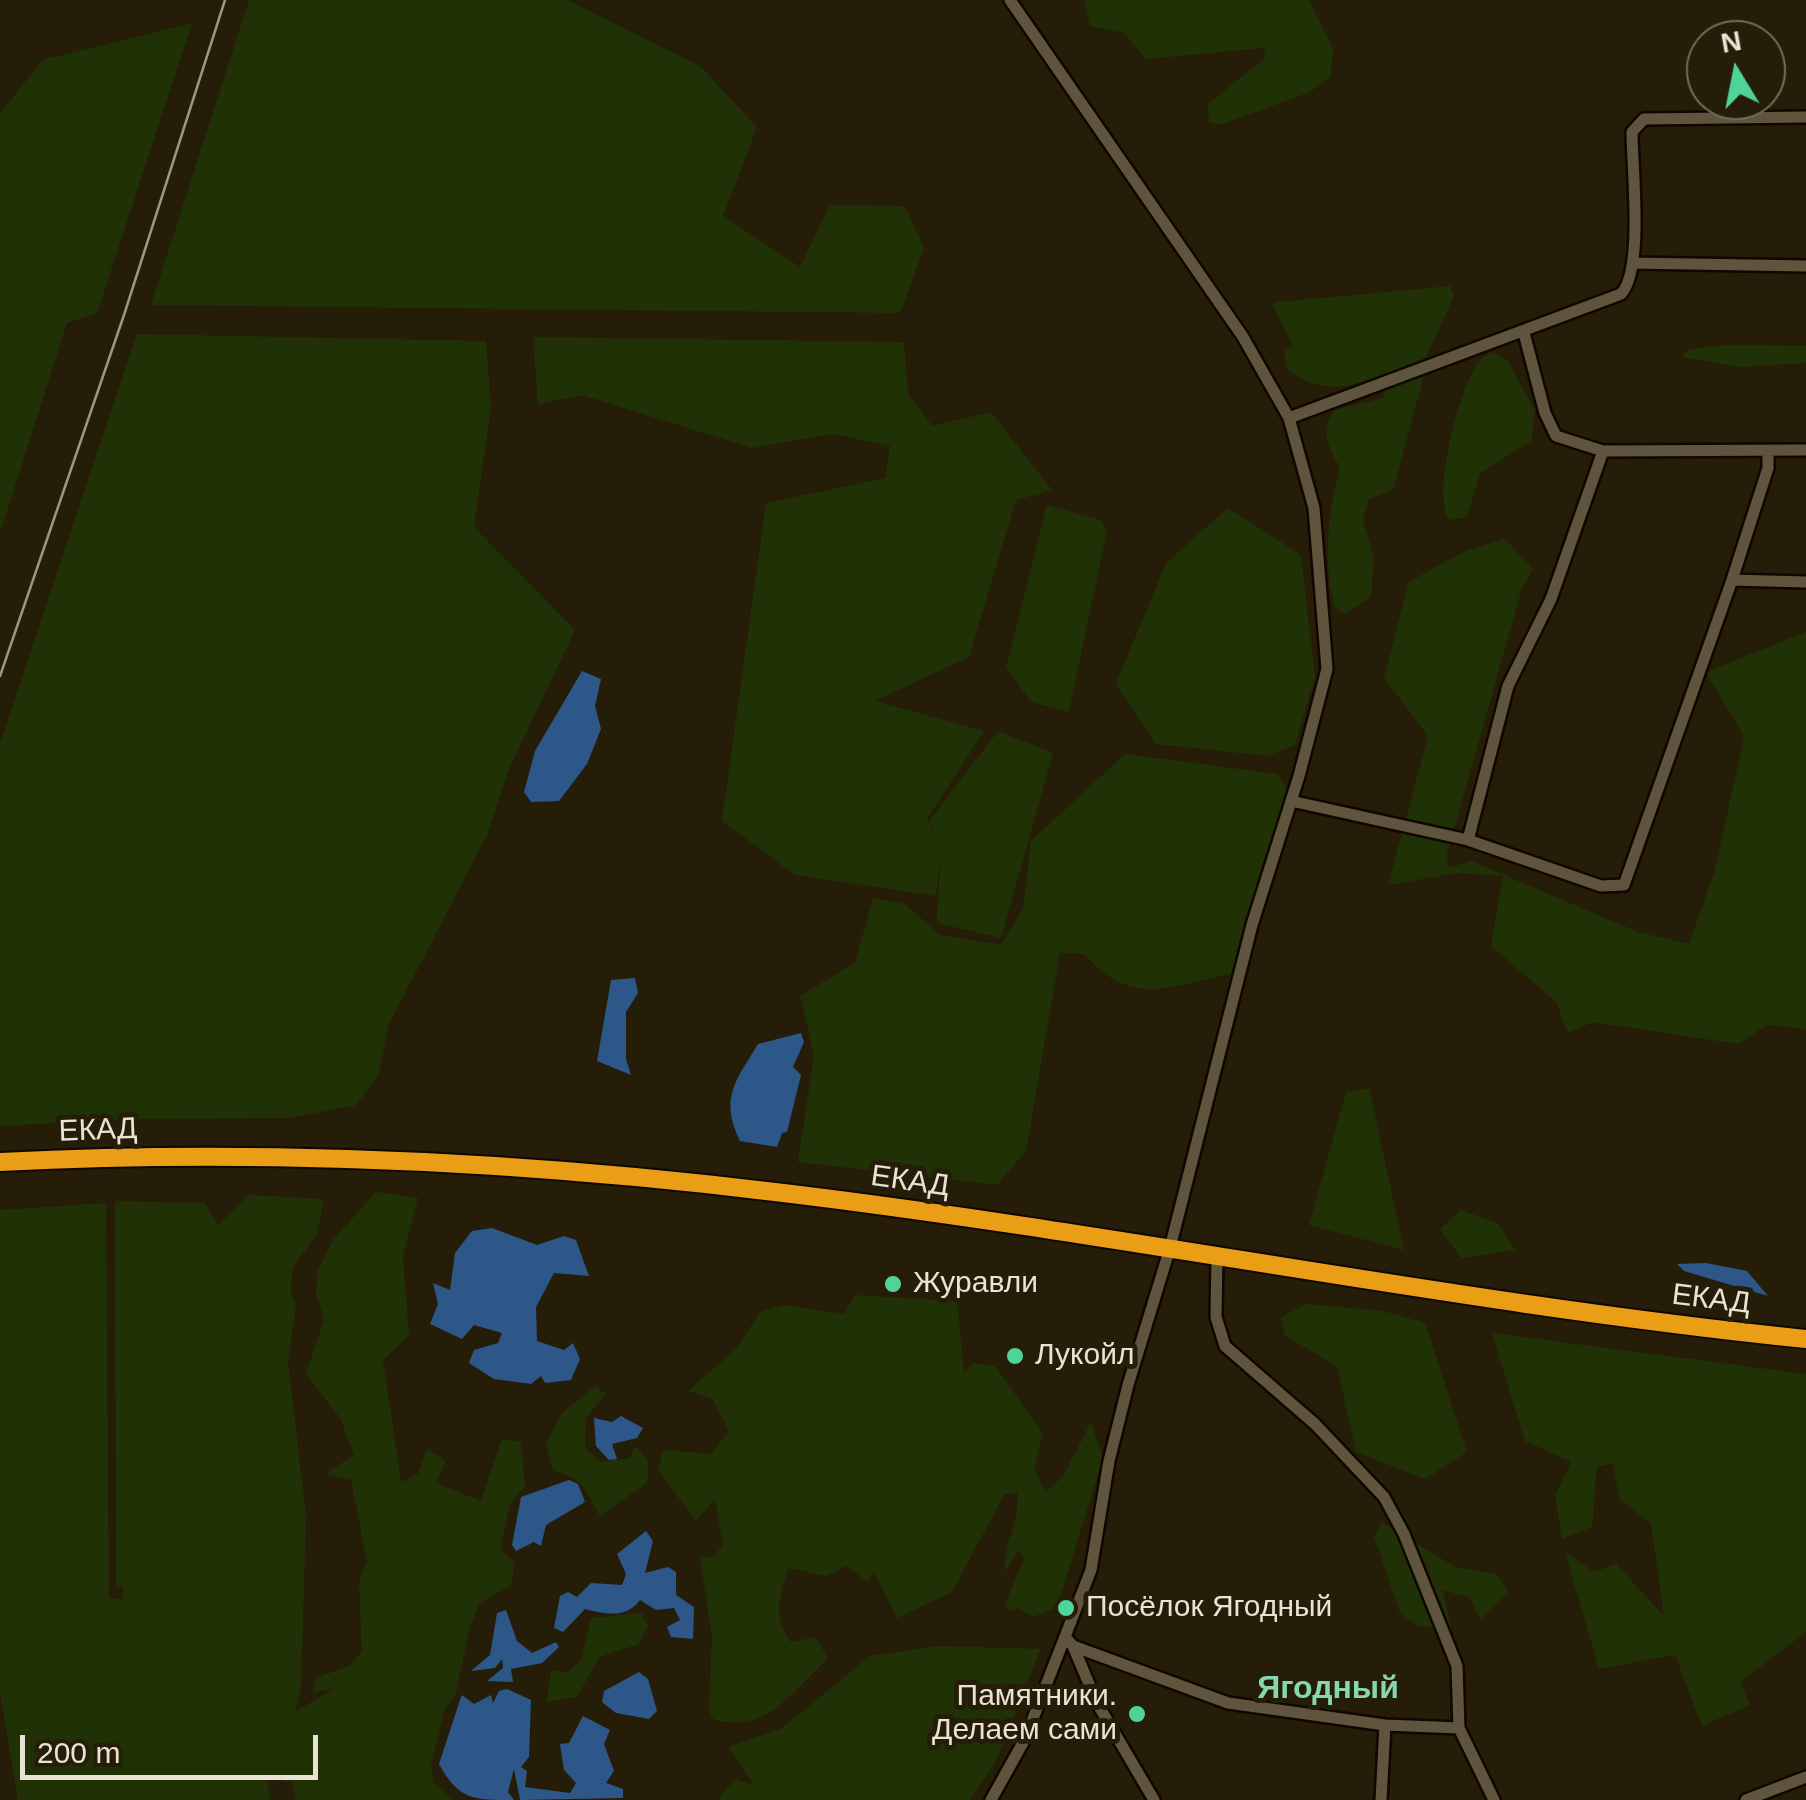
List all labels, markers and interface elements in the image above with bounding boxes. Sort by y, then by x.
north arrow [1686,20,1786,120]
text: N [1718,25,1744,59]
street label: ЕКАД [58,1112,138,1150]
street label: ЕКАД [868,1159,952,1205]
place label: Журавли [913,1266,1038,1302]
marker: Журавли [882,1273,904,1295]
street label: ЕКАД [1670,1277,1752,1323]
place label: Лукойл [1035,1338,1134,1374]
marker: Лукойл [1004,1345,1026,1367]
place label: Посёлок Ягодный [1086,1590,1332,1626]
marker: Посёлок Ягодный [1055,1597,1077,1619]
district label: Ягодный [1257,1670,1399,1708]
place label: Памятники. Делаем сами [932,1679,1117,1750]
marker: Памятники. Делаем сами [1126,1703,1148,1725]
scale bar [25,1715,322,1777]
text: 200 m [37,1736,120,1769]

